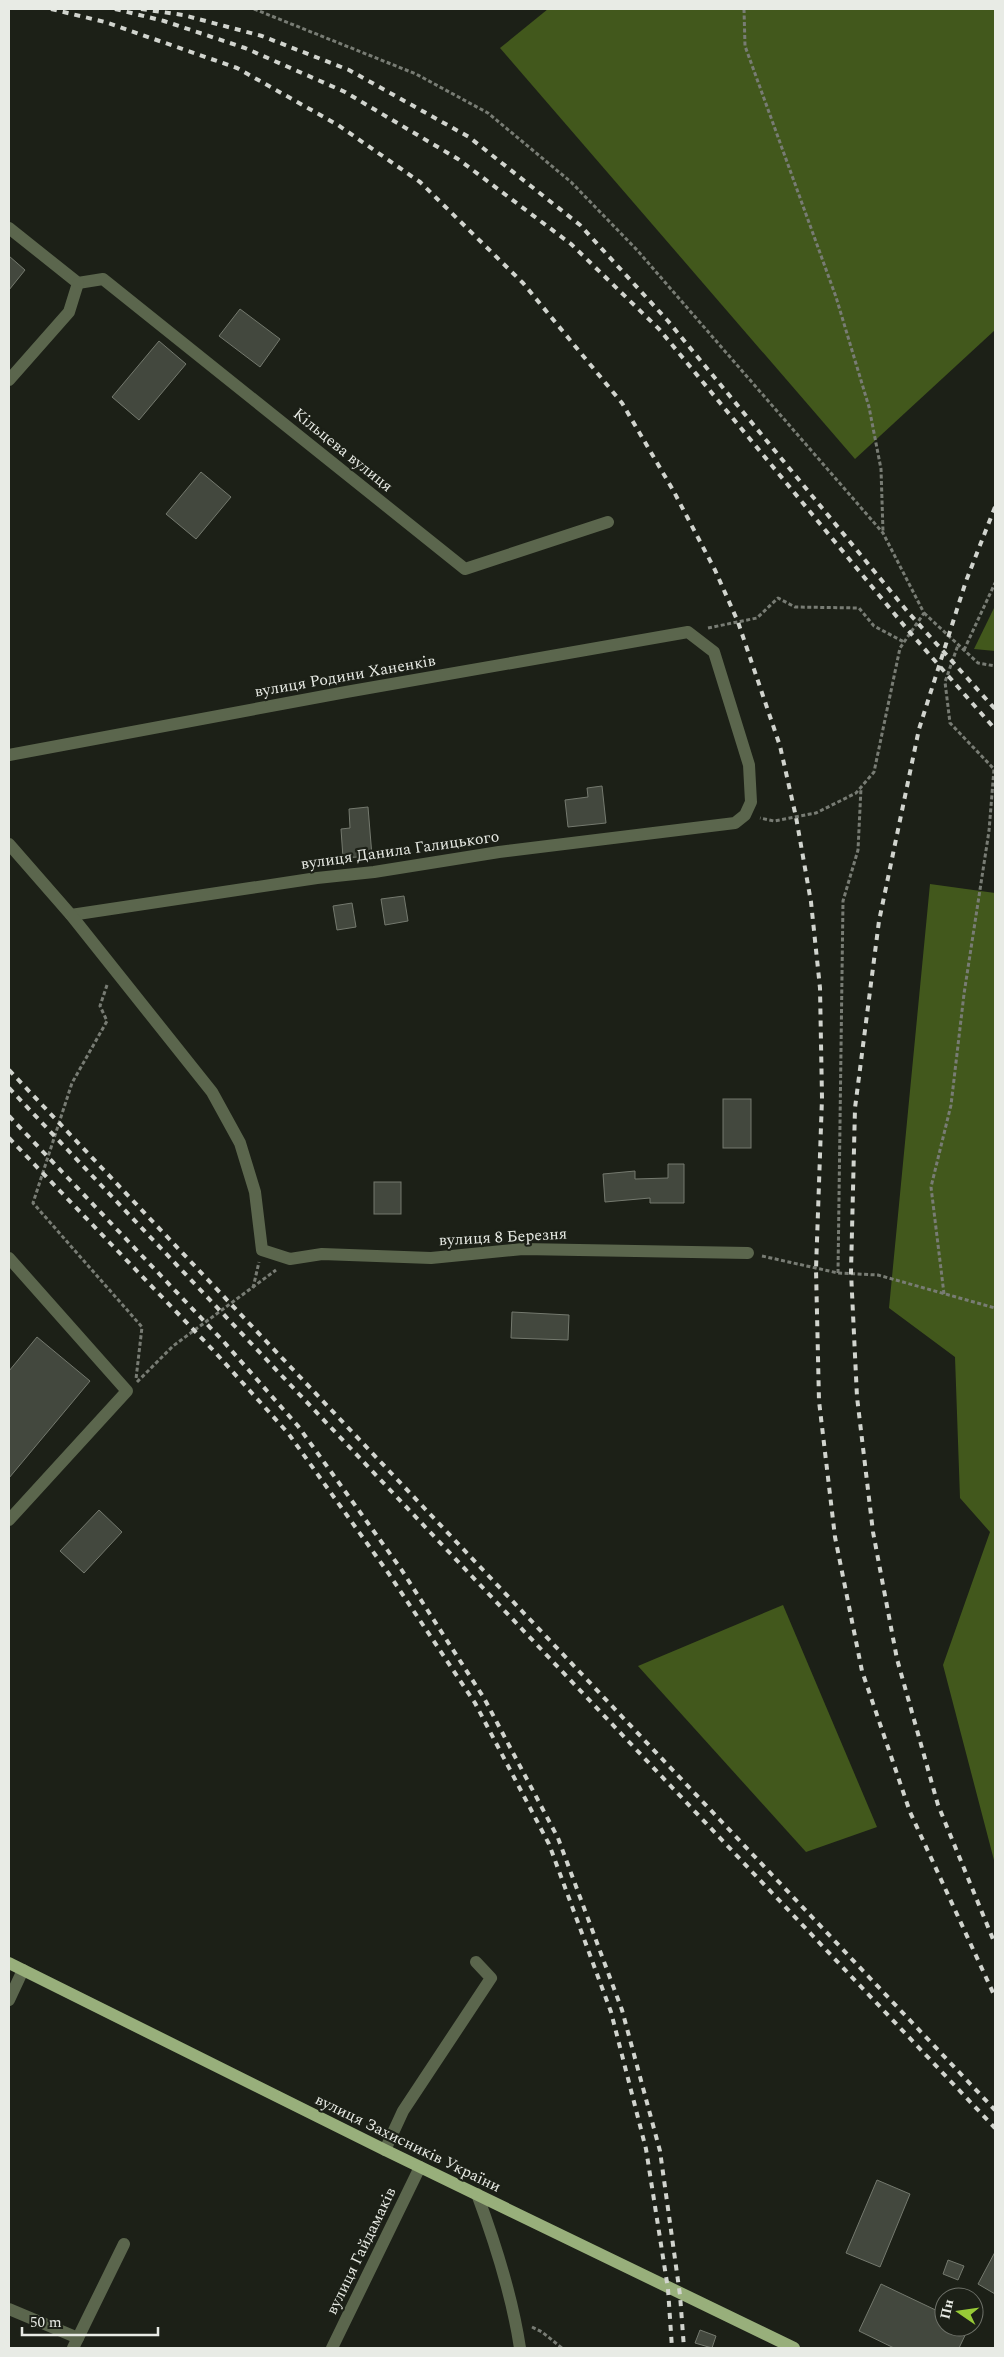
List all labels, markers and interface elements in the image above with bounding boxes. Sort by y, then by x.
street label: Кільцева вулиця [288,402,398,498]
street label: вулиця Родини Ханенків [253,648,437,704]
street label: вулиця Данила Галицького [299,824,501,876]
street label: вулиця 8 Березня [438,1222,568,1252]
street label: вулиця Захисників України [311,2087,505,2199]
street label: вулиця Гайдамаків [320,2183,402,2319]
north arrow [934,2287,984,2337]
text: Пн [934,2297,959,2321]
scale bar [22,2304,159,2336]
text: 50 m [30,2311,62,2334]

